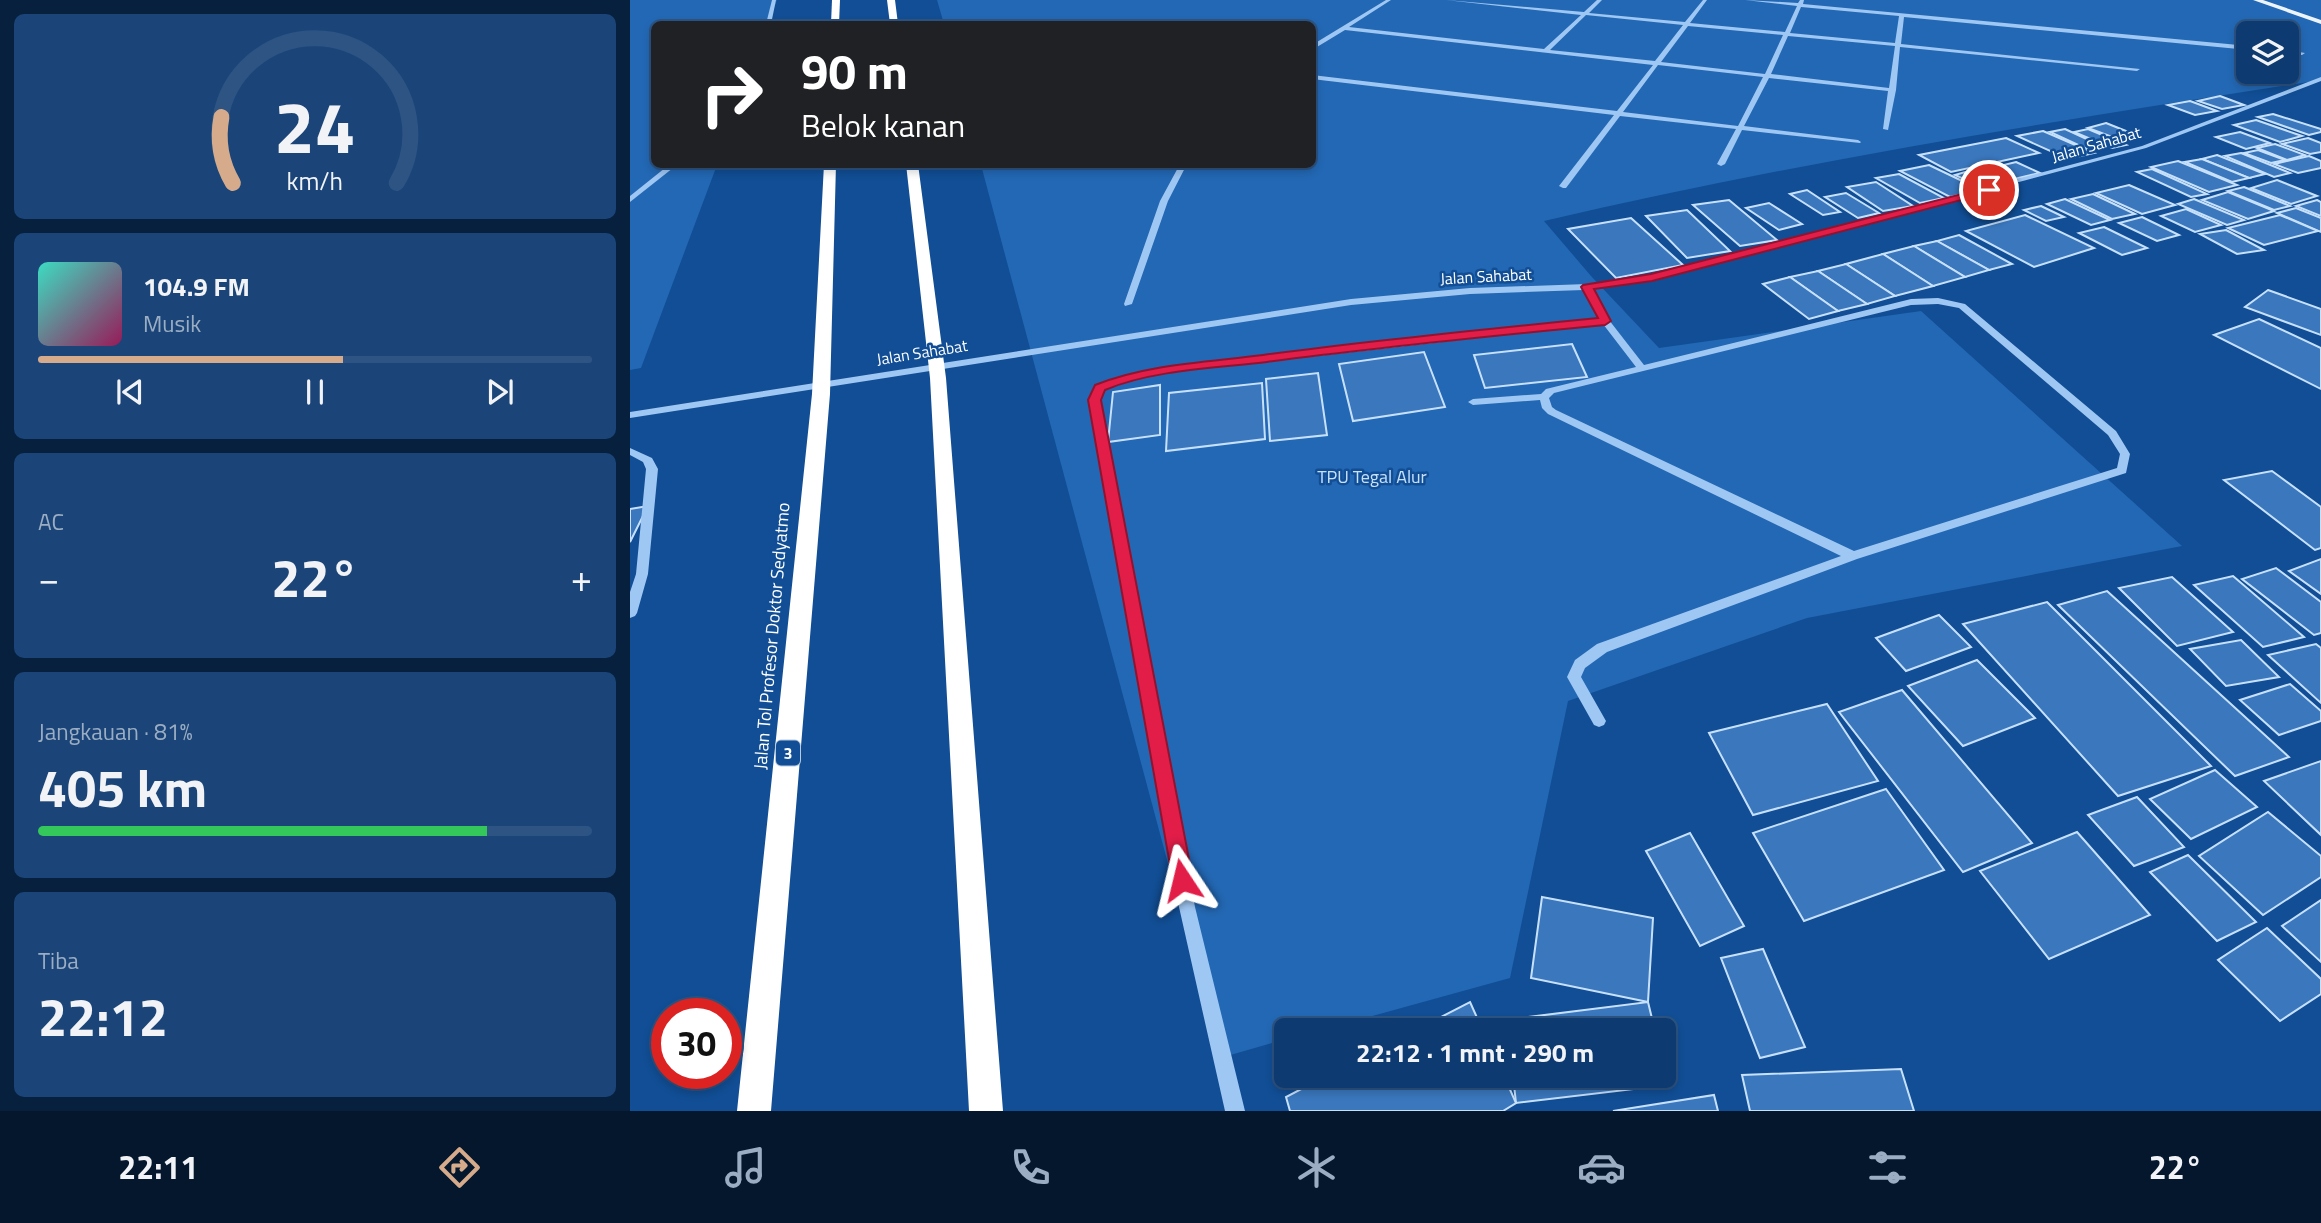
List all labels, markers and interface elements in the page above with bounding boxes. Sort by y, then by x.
map controls [2236,21,2299,84]
button: layers [2236,21,2299,84]
text: 90 m [801,33,908,108]
icon: right [686,49,777,140]
text: 24 [274,71,356,181]
text: Belok kanan [801,101,965,149]
street label: Jalan Sahabat [2049,120,2144,168]
pin [1959,160,2019,220]
text: km/h [287,162,343,200]
icon: arrive [1970,171,2008,209]
street label: Jalan Sahabat [1440,262,1533,290]
text: 104.9 FM [143,267,250,306]
text: Musik [143,306,201,341]
street label: Jalan Sahabat [875,333,970,371]
icon: previous [111,373,149,411]
icon: pause [296,373,334,411]
icon: next [481,373,519,411]
park label: TPU Tegal Alur [1317,463,1427,490]
street label: Jalan Tol Profesor Doktor Sedyatmo [746,501,797,771]
text: AC [38,504,64,539]
text: 22° [271,538,359,617]
text: − [38,549,59,607]
text: + [571,549,592,607]
text: Jangkauan · 81% [38,714,193,749]
road number: 3 [776,740,800,766]
text: 405 km [38,748,207,827]
position arrow [1145,843,1219,917]
text: Tiba [38,943,79,978]
text: 22:12 [38,977,168,1056]
speed limit sign: 30 [651,998,742,1089]
text: 22:12 · 1 mnt · 290 m [1356,1033,1594,1072]
text: 22:11 [118,1143,198,1191]
icon: directions [435,1143,484,1192]
icon: music [721,1143,770,1192]
icon: phone [1006,1143,1055,1192]
icon: climate [1292,1143,1341,1192]
icon: car [1577,1143,1626,1192]
icon: filters [1863,1143,1912,1192]
text: 22° [2149,1143,2203,1191]

